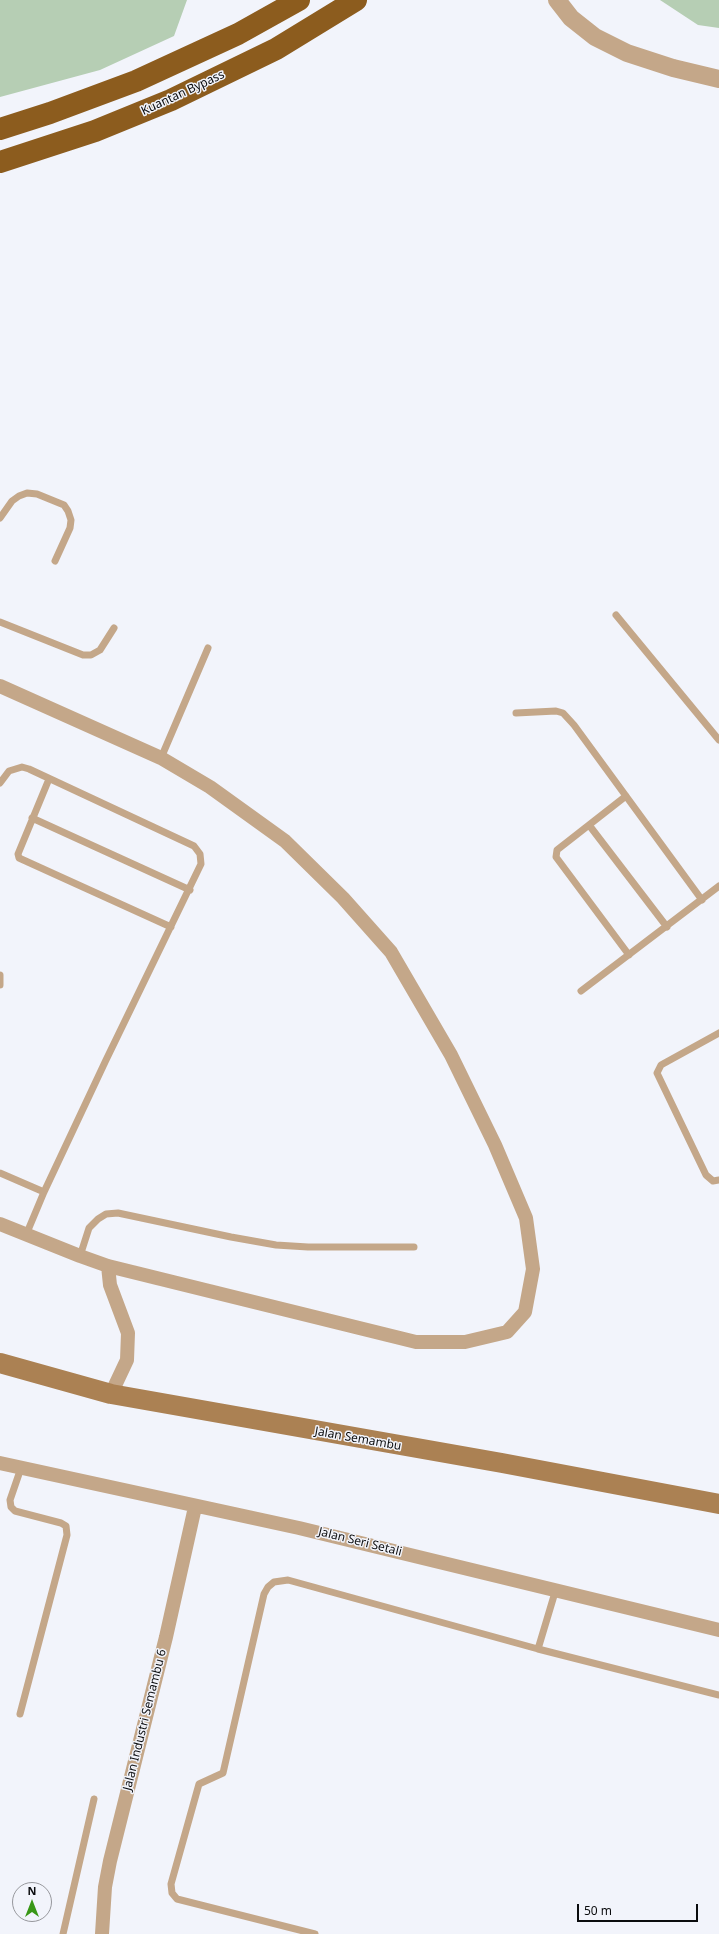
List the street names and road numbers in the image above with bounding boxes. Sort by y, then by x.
street label: Kuantan Bypass [139,67,227,119]
street label: Jalan Semambu [314,1424,402,1454]
street label: Jalan Seri Setali [317,1525,403,1559]
street label: Jalan Industri Semambu 6 [120,1648,170,1792]

